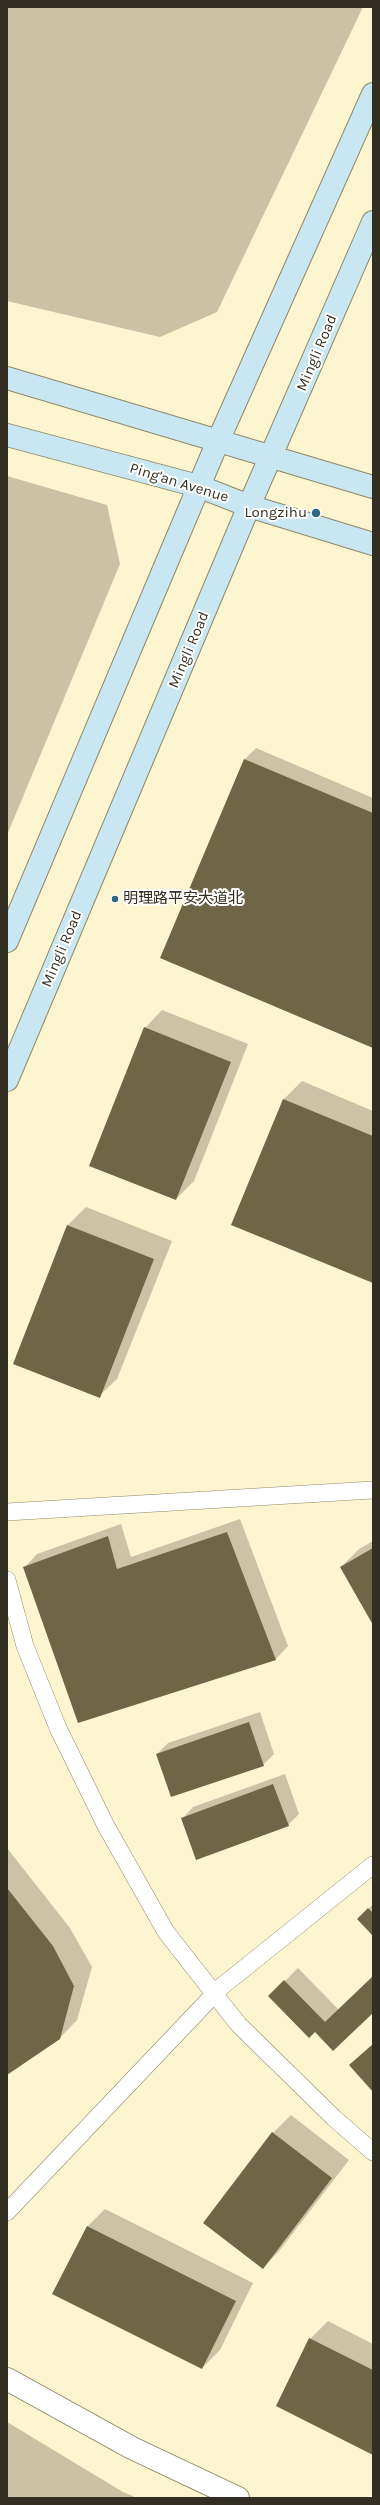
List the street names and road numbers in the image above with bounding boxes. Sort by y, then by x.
street label: Mingli Road [293,312,341,394]
street label: Ping'an Avenue [127,459,231,507]
street label: Mingli Road [165,609,213,691]
street label: Mingli Road [38,908,86,990]

